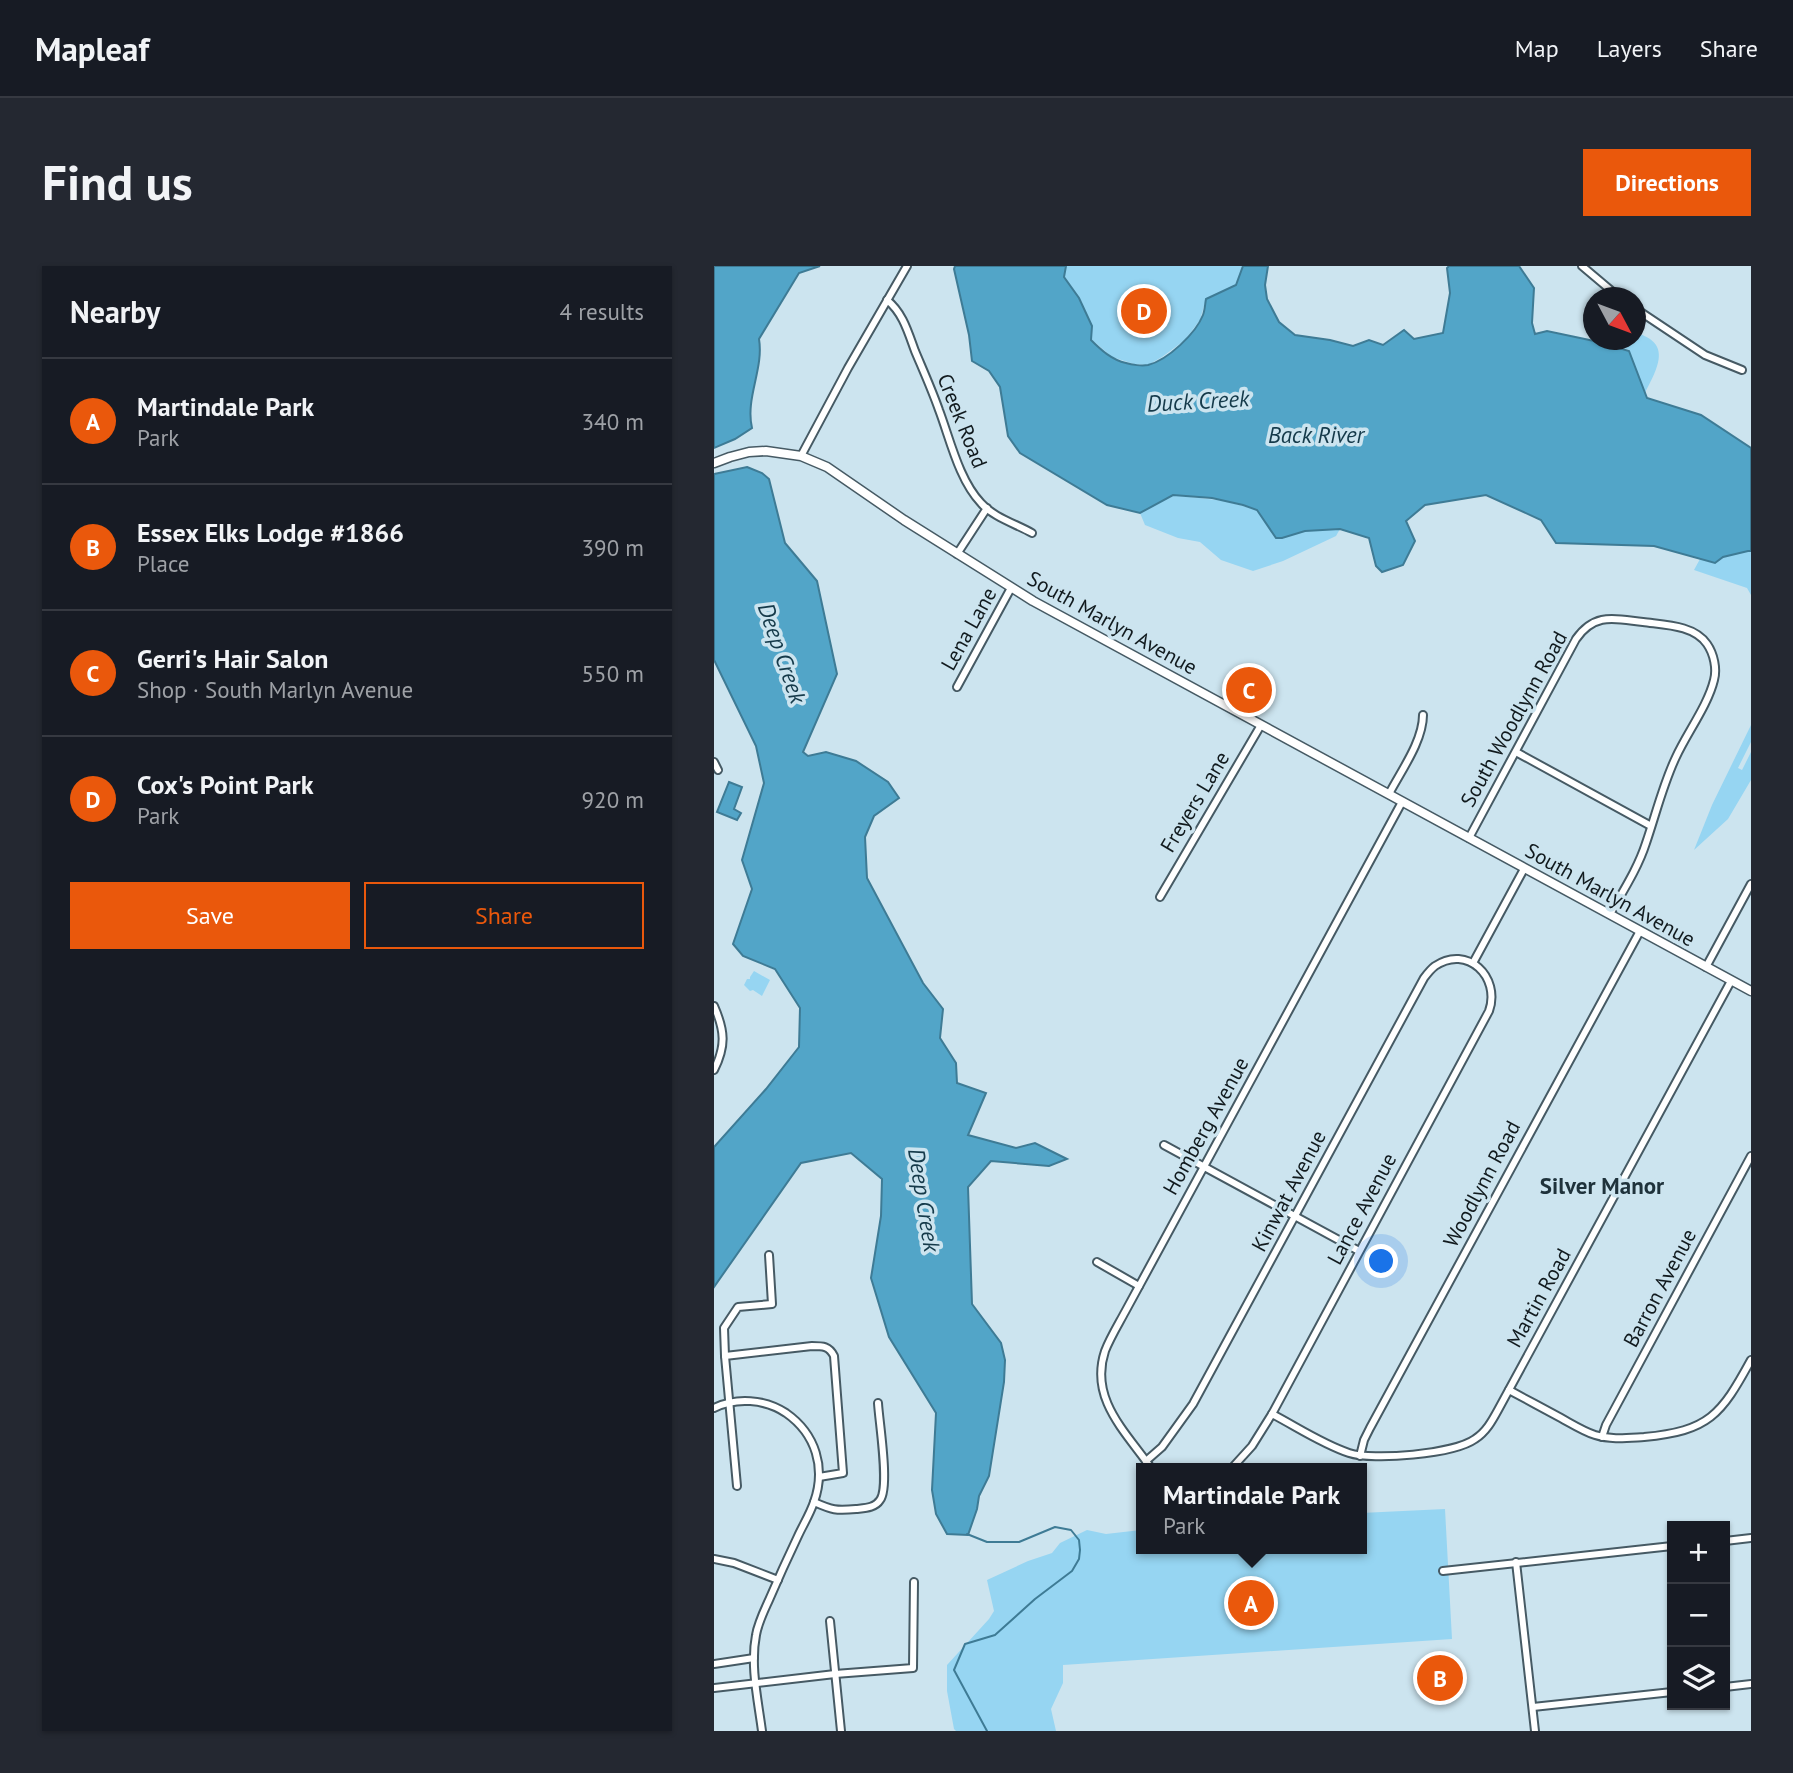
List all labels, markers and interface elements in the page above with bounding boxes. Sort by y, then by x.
text: Mapleaf [35,27,149,70]
text: Map [1515,33,1559,64]
text: Layers [1597,33,1662,64]
text: Share [1700,33,1758,64]
button: Directions [1583,149,1751,216]
text: Find us [42,150,193,214]
pin: D [1121,285,1167,337]
north arrow [1583,287,1646,350]
text: Nearby [70,292,160,331]
text: 4 results [560,297,644,326]
street label: Creek Road [931,370,994,472]
water label: Duck Creek [1146,383,1252,418]
text: Martindale Park [137,390,314,423]
text: A [86,407,100,436]
text: 340 m [582,407,644,436]
water label: Back River [1268,420,1366,449]
text: Park [137,423,179,452]
text: Essex Elks Lodge #1866 [137,516,404,549]
text: B [86,533,100,562]
text: 390 m [582,533,644,562]
text: Place [137,549,190,578]
street label: South Marlyn Avenue [1023,565,1202,680]
street label: Lena Lane [935,582,1002,675]
water label: Deep Creek [752,599,814,708]
street label: South Woodlynn Road [1454,626,1573,811]
text: Gerri's Hair Salon [137,642,329,675]
text: C [87,659,99,688]
text: 550 m [582,659,644,688]
pin: C [1226,664,1272,716]
text: Shop · South Marlyn Avenue [137,675,413,704]
street label: Freyers Lane [1154,746,1235,857]
text: Cox's Point Park [137,768,313,801]
text: D [86,785,100,814]
text: 920 m [582,785,644,814]
text: Park [137,801,179,830]
street label: South Marlyn Avenue [1521,837,1700,952]
button: Save [70,882,350,949]
button: Share [364,882,644,949]
street label: Homberg Avenue [1157,1052,1255,1199]
street label: Woodlynn Road [1437,1116,1526,1252]
street label: Kinwat Avenue [1245,1126,1332,1256]
water label: Deep Creek [902,1146,947,1255]
street label: Lance Avenue [1321,1148,1402,1269]
district label: Silver Manor [1540,1171,1665,1200]
street label: Barron Avenue [1617,1224,1702,1352]
street label: Martin Road [1500,1243,1577,1352]
your location [1364,1244,1398,1278]
popup [1136,1463,1367,1554]
text: Martindale Park [1163,1478,1340,1511]
text: Park [1163,1511,1205,1540]
map controls [1667,1521,1730,1710]
button: + [1667,1521,1730,1584]
pin: A [1228,1577,1274,1629]
button: − [1667,1584,1730,1647]
button: layers [1667,1647,1730,1710]
pin: B [1417,1652,1463,1704]

